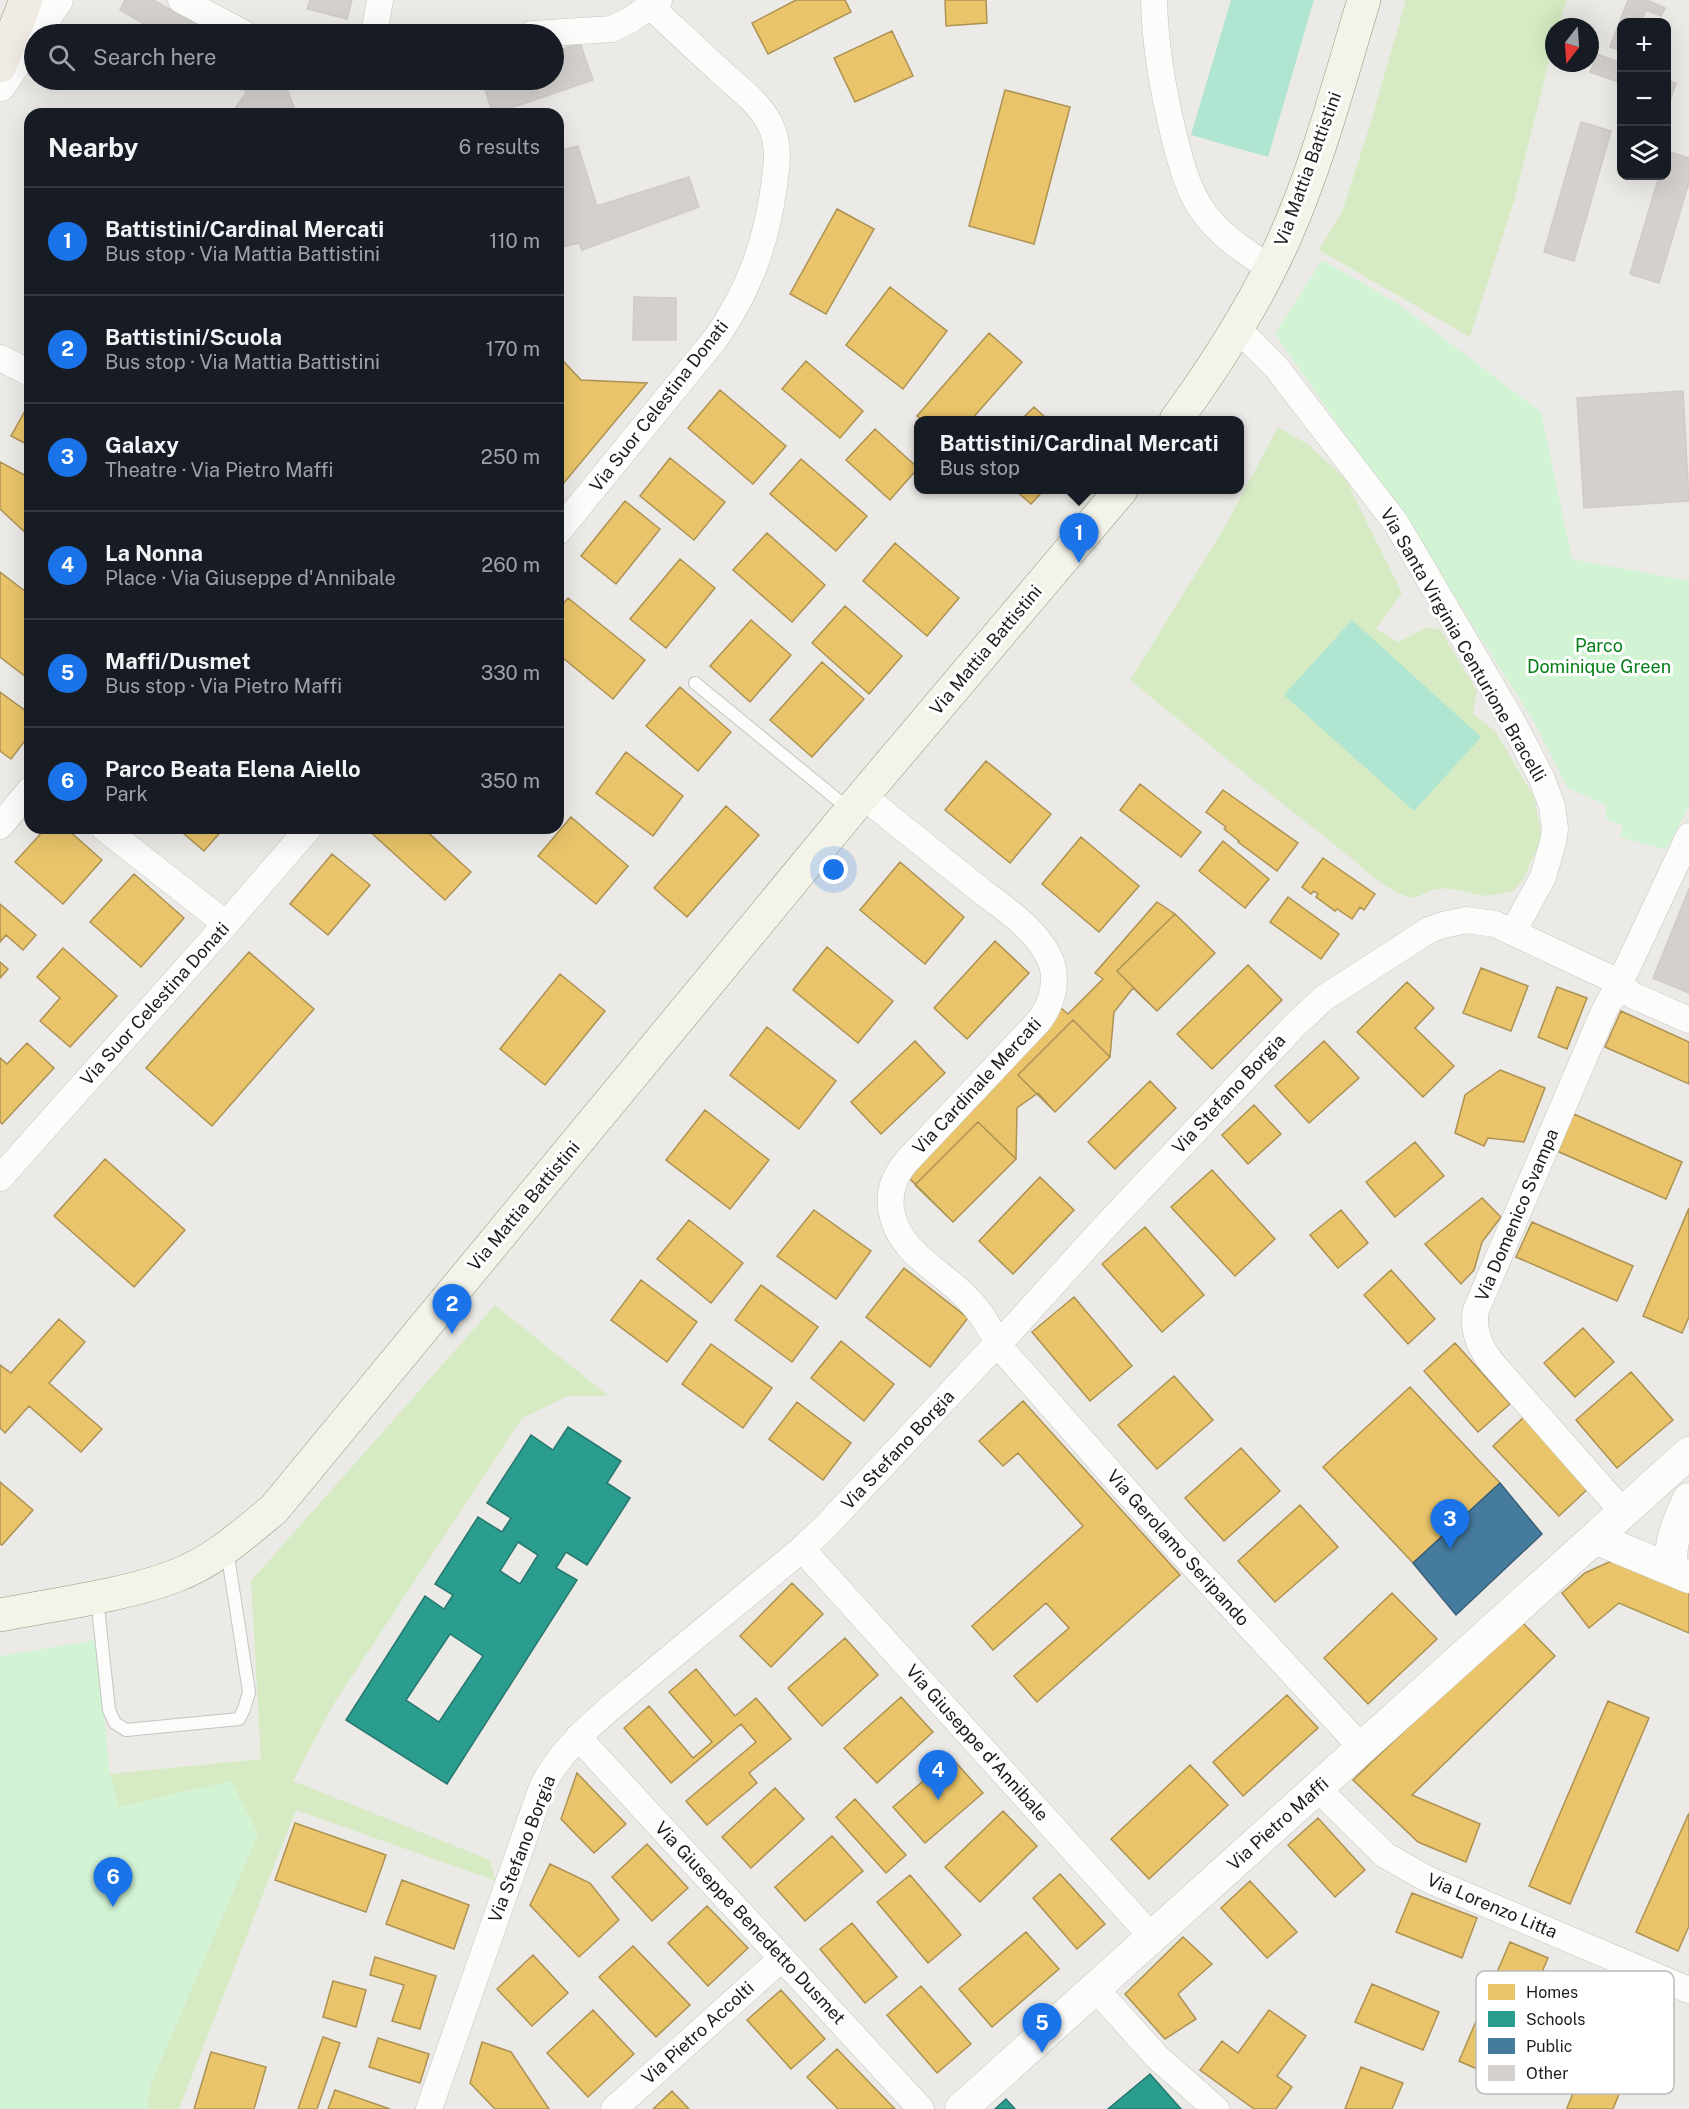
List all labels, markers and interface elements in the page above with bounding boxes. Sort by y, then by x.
north arrow [1545,18,1599,72]
map controls [1617,18,1671,180]
button: + [1617,18,1671,72]
search box [24,24,564,90]
icon: search [45,41,78,74]
text: Search here [93,44,217,70]
button: − [1617,72,1671,126]
street label: Via Mattia Battistini [1270,89,1345,249]
button: layers [1617,126,1671,180]
text: Nearby [48,132,138,163]
text: 6 results [459,135,540,159]
text: Battistini/Cardinal Mercati [105,216,384,242]
text: 1 [63,229,72,253]
text: 110 m [489,229,540,253]
text: Bus stop · Via Mattia Battistini [105,242,380,266]
street label: Via Suor Celestina Donati [585,316,732,496]
text: Battistini/Scuola [105,324,282,350]
text: 2 [61,337,74,361]
text: 170 m [486,337,540,361]
text: Bus stop · Via Mattia Battistini [105,350,380,374]
popup [914,416,1244,494]
text: Battistini/Cardinal Mercati [939,430,1219,456]
text: Galaxy [105,432,179,458]
text: 3 [61,445,74,469]
text: 250 m [481,445,540,469]
text: Bus stop [939,456,1020,480]
text: Theatre · Via Pietro Maffi [105,458,333,482]
street label: Via Santa Virginia Centurione Bracelli [1376,504,1551,785]
pin: 1 [1060,514,1098,563]
text: La Nonna [105,540,203,566]
text: 4 [61,553,74,577]
text: 260 m [481,553,540,577]
text: Place · Via Giuseppe d'Annibale [105,566,396,590]
street label: Via Mattia Battistini [925,581,1046,719]
park label: Parco Dominique Green [1527,635,1671,677]
text: Maffi/Dusmet [105,648,251,674]
text: 5 [61,661,74,685]
text: 330 m [481,661,540,685]
text: Bus stop · Via Pietro Maffi [105,674,342,698]
text: Parco Beata Elena Aiello [105,756,361,782]
text: 6 [61,769,74,793]
text: 350 m [480,769,540,793]
text: Park [105,782,148,806]
your location [819,855,848,884]
street label: Via Suor Celestina Donati [76,918,233,1089]
street label: Via Cardinale Mercati [908,1013,1045,1158]
street label: Via Stefano Borgia [1168,1030,1289,1158]
street label: Via Domenico Svampa [1471,1125,1562,1304]
street label: Via Mattia Battistini [463,1137,584,1275]
pin: 2 [432,1284,472,1334]
street label: Via Stefano Borgia [837,1386,958,1514]
street label: Via Gerolamo Seripando [1103,1465,1254,1630]
pin: 3 [1430,1500,1470,1549]
street label: Via Giuseppe d'Annibale [902,1660,1053,1825]
pin: 4 [918,1750,958,1800]
street label: Via Stefano Borgia [484,1772,559,1925]
street label: Via Pietro Maffi [1223,1773,1332,1874]
street label: Via Giuseppe Benedetto Dusmet [651,1817,850,2028]
pin: 6 [94,1858,132,1907]
street label: Via Lorenzo Litta [1424,1869,1560,1942]
legend [1476,1971,1674,2094]
street label: Via Pietro Accolti [637,1977,758,2088]
text: Homes [1526,1983,1578,2002]
pin: 5 [1022,2004,1062,2053]
text: Schools [1526,2010,1585,2029]
text: Public [1526,2037,1573,2056]
text: Other [1526,2064,1568,2083]

